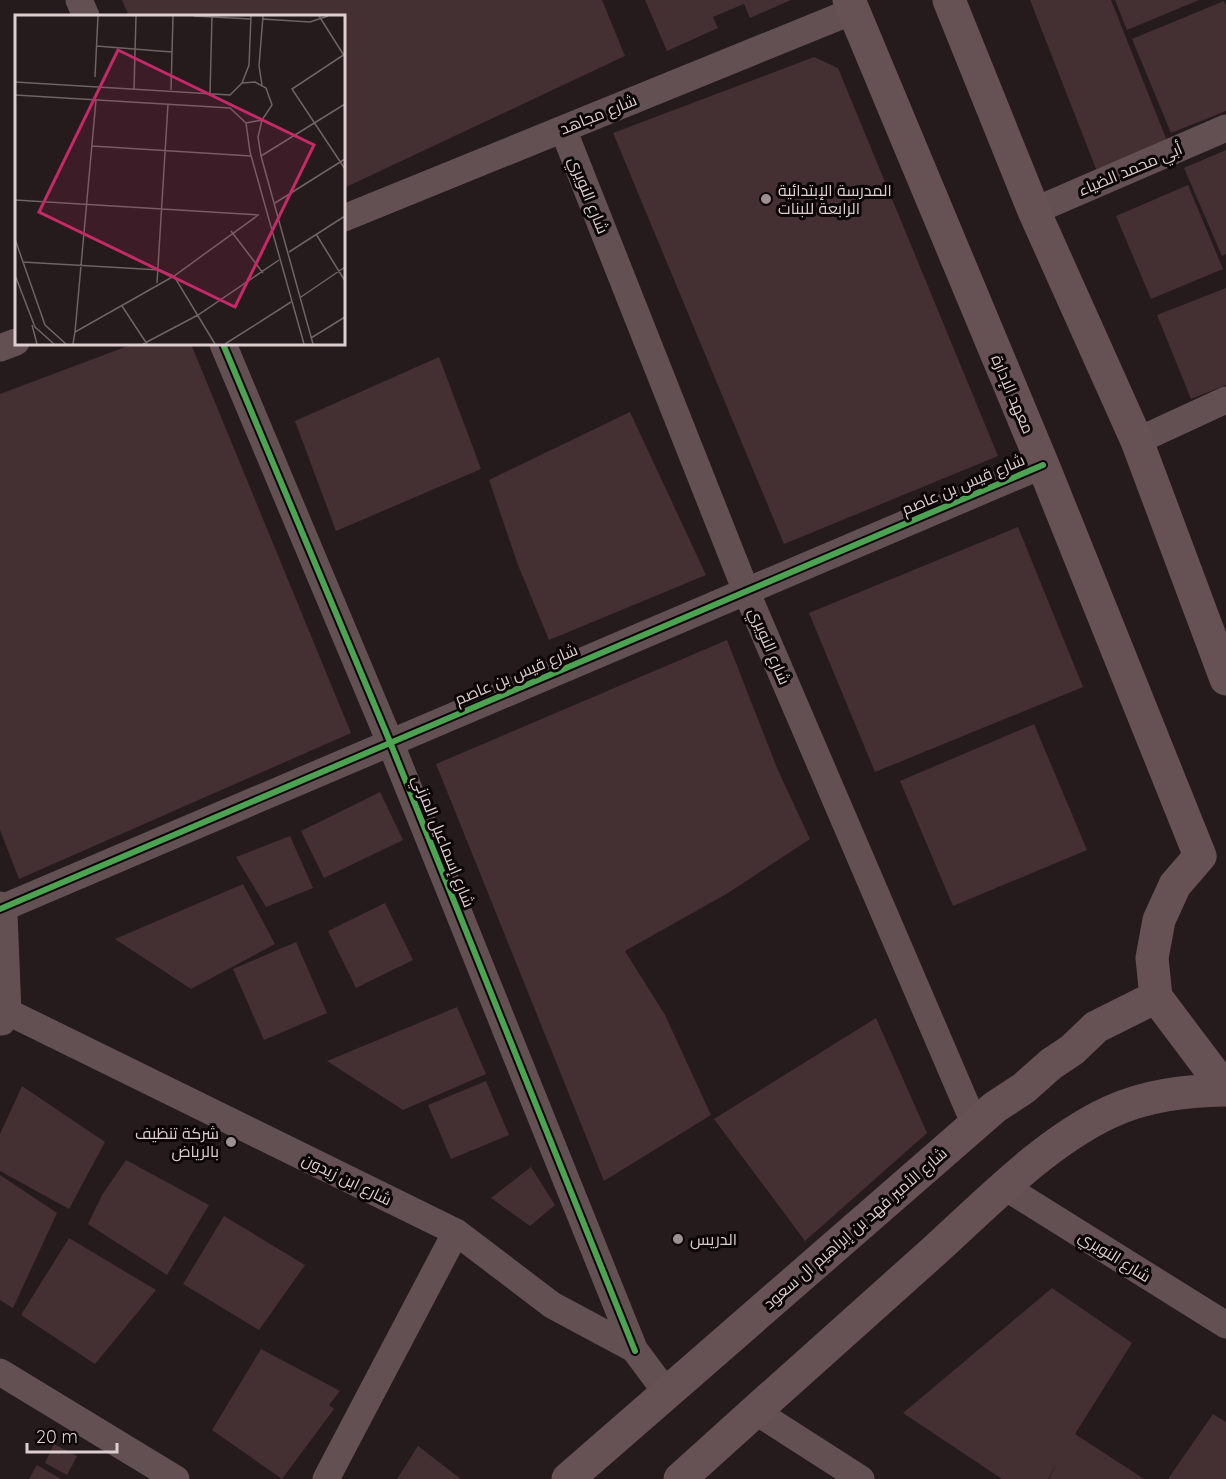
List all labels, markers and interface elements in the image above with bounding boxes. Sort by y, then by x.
inset map [15,15,345,345]
street label: شارع مجاهد [557,90,640,140]
street label: أبي محمد الضياء [1075,138,1187,204]
street label: شارع النويري [561,154,614,238]
place label: المدرسة الإبتدائية الرابعة للبنات [778,180,892,218]
marker: المدرسة الإبتدائية الرابعة للبنات [759,192,773,206]
street label: معهد الإدارة [986,351,1039,437]
street label: شارع قيس بن عاصم [898,449,1028,521]
street label: شارع النويري [741,605,795,689]
street label: شارع قيس بن عاصم [451,639,581,711]
street label: شارع إسماعيل المزني [405,772,480,912]
place label: شركة تنظيف بالرياض [135,1123,219,1162]
marker: شركة تنظيف بالرياض [224,1135,238,1149]
street label: شارع الأمير فهد بن إبراهيم ال سعود [759,1143,952,1315]
street label: شارع ابن زيدون [298,1149,395,1211]
street label: شارع النويري [1073,1226,1155,1289]
place label: الدريس [690,1229,737,1250]
marker: الدريس [671,1232,685,1246]
scale bar [27,1416,117,1454]
text: 20 m [36,1425,78,1448]

